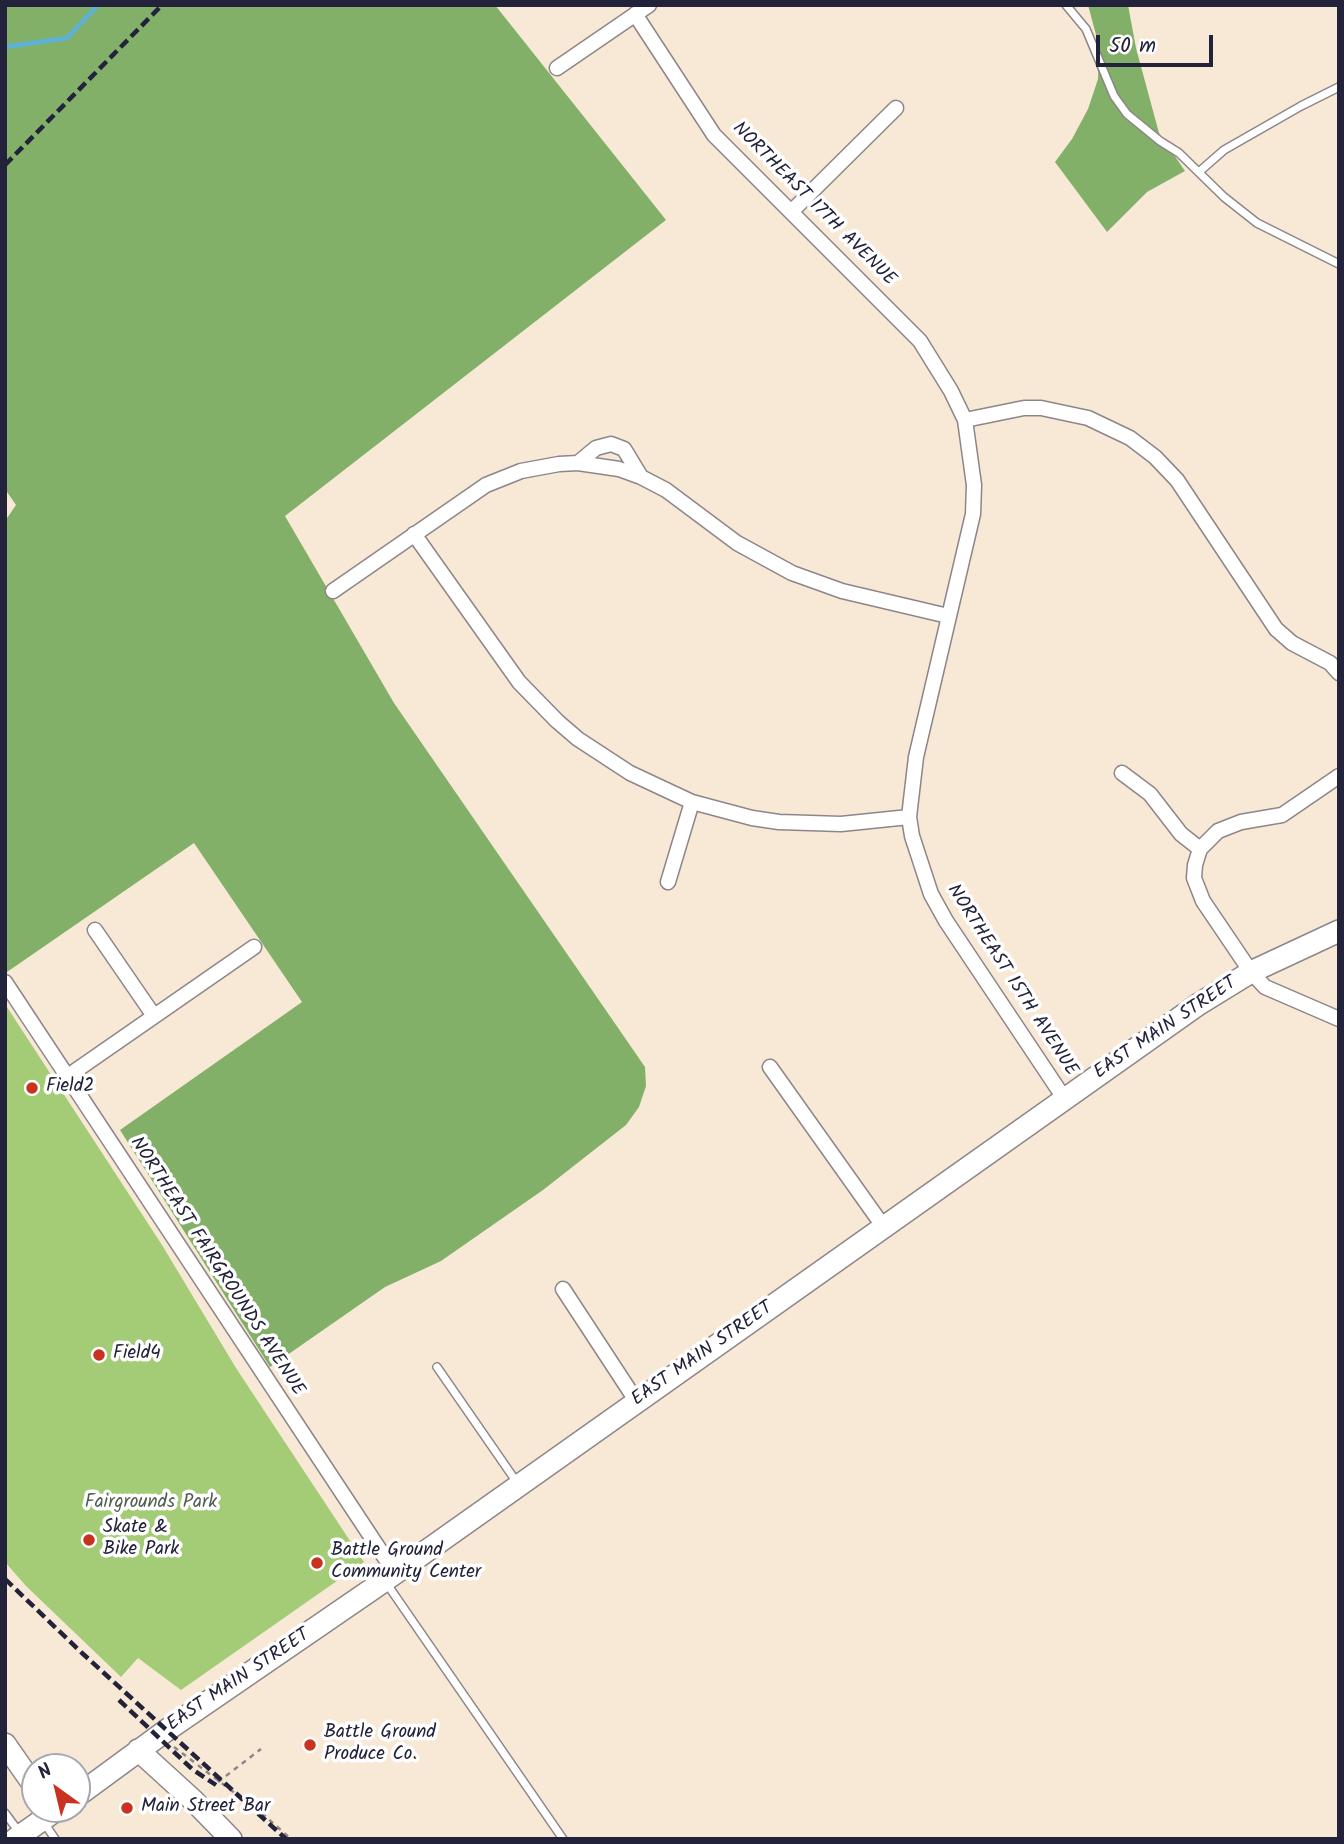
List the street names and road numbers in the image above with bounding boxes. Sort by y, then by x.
street label: NORTHEAST 17TH AVENUE [726,118,900,292]
street label: NORTHEAST 15TH AVENUE [940,881,1082,1081]
street label: EAST MAIN STREET [1090,973,1242,1085]
street label: NORTHEAST FAIRGROUNDS AVENUE [124,1133,308,1401]
street label: EAST MAIN STREET [628,1298,778,1412]
street label: EAST MAIN STREET [163,1625,315,1737]

